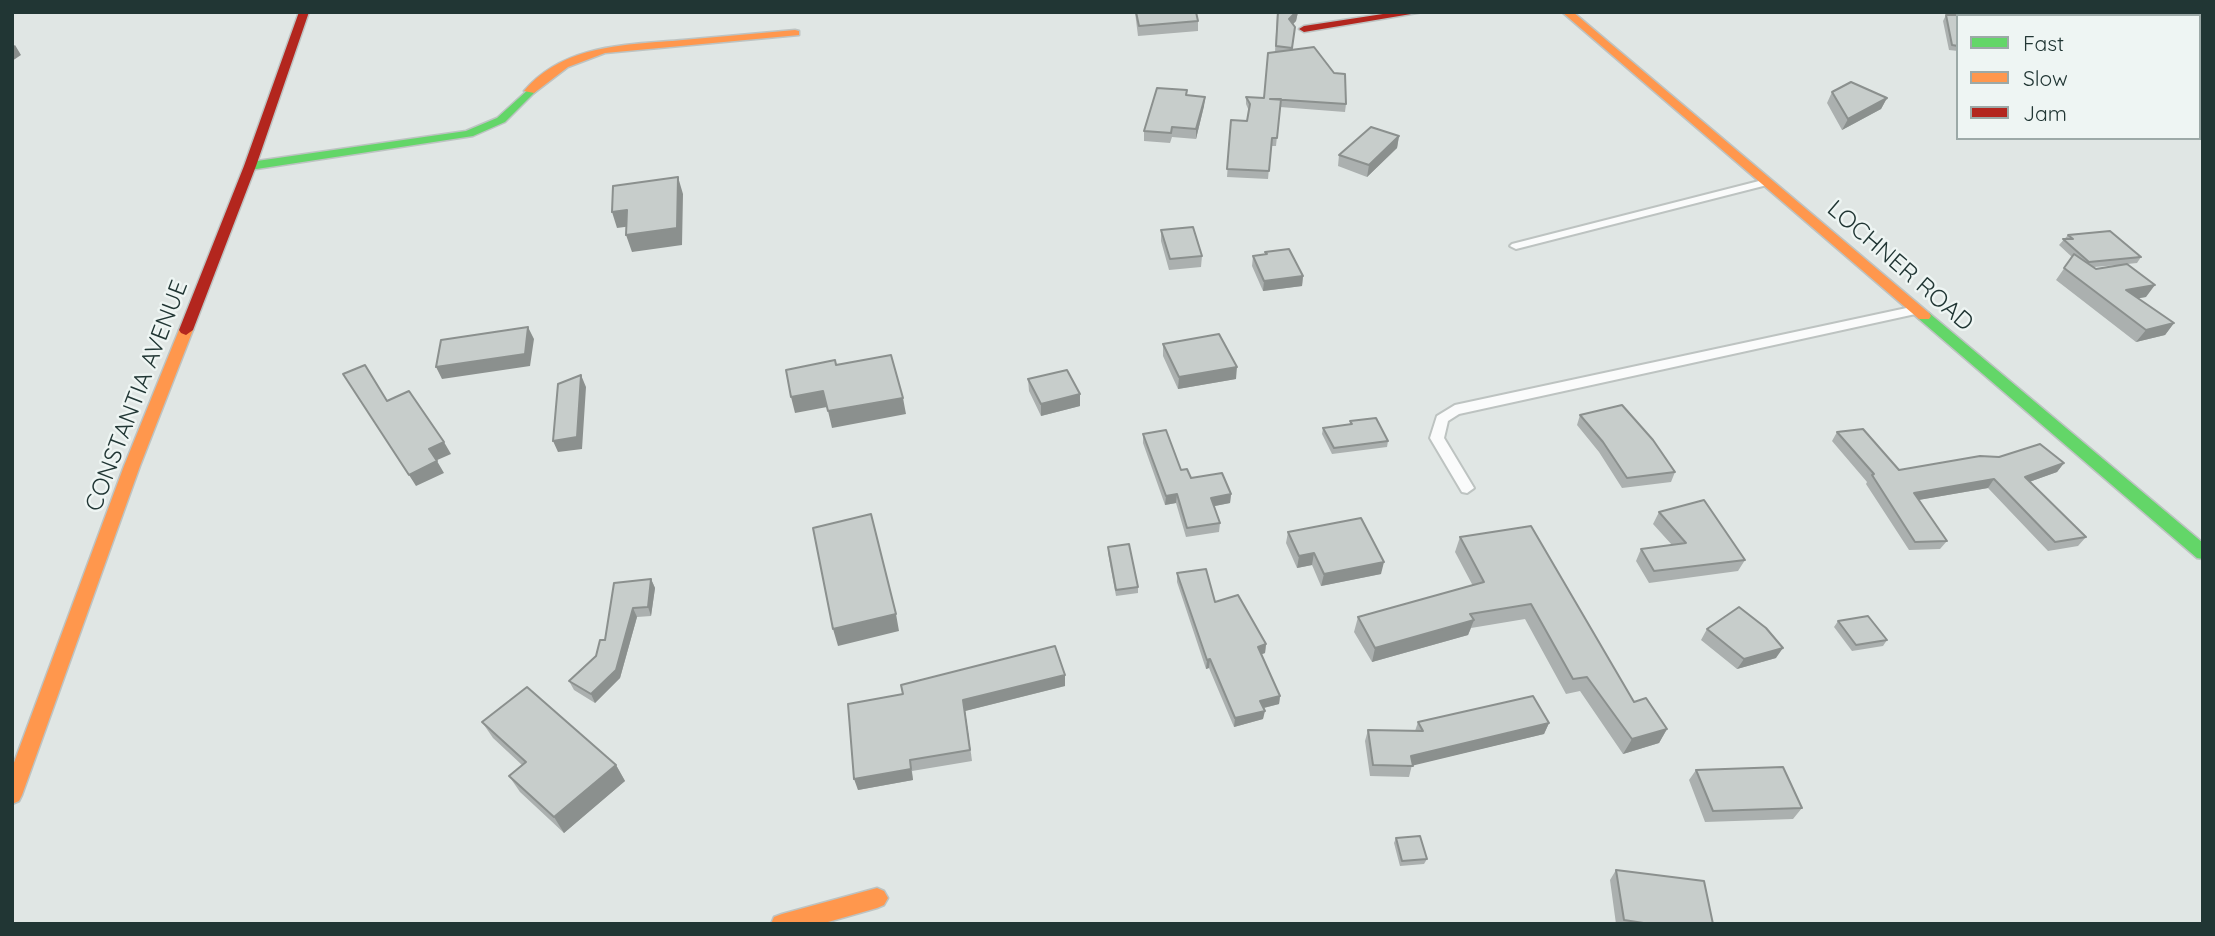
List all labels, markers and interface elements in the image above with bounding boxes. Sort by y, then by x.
legend [1956,14,2201,140]
text: Fast [2023,30,2064,56]
text: Slow [2023,65,2068,91]
text: Jam [2023,100,2067,126]
street label: LOCHNER ROAD [1821,195,1979,337]
street label: CONSTANTIA AVENUE [80,276,194,516]

